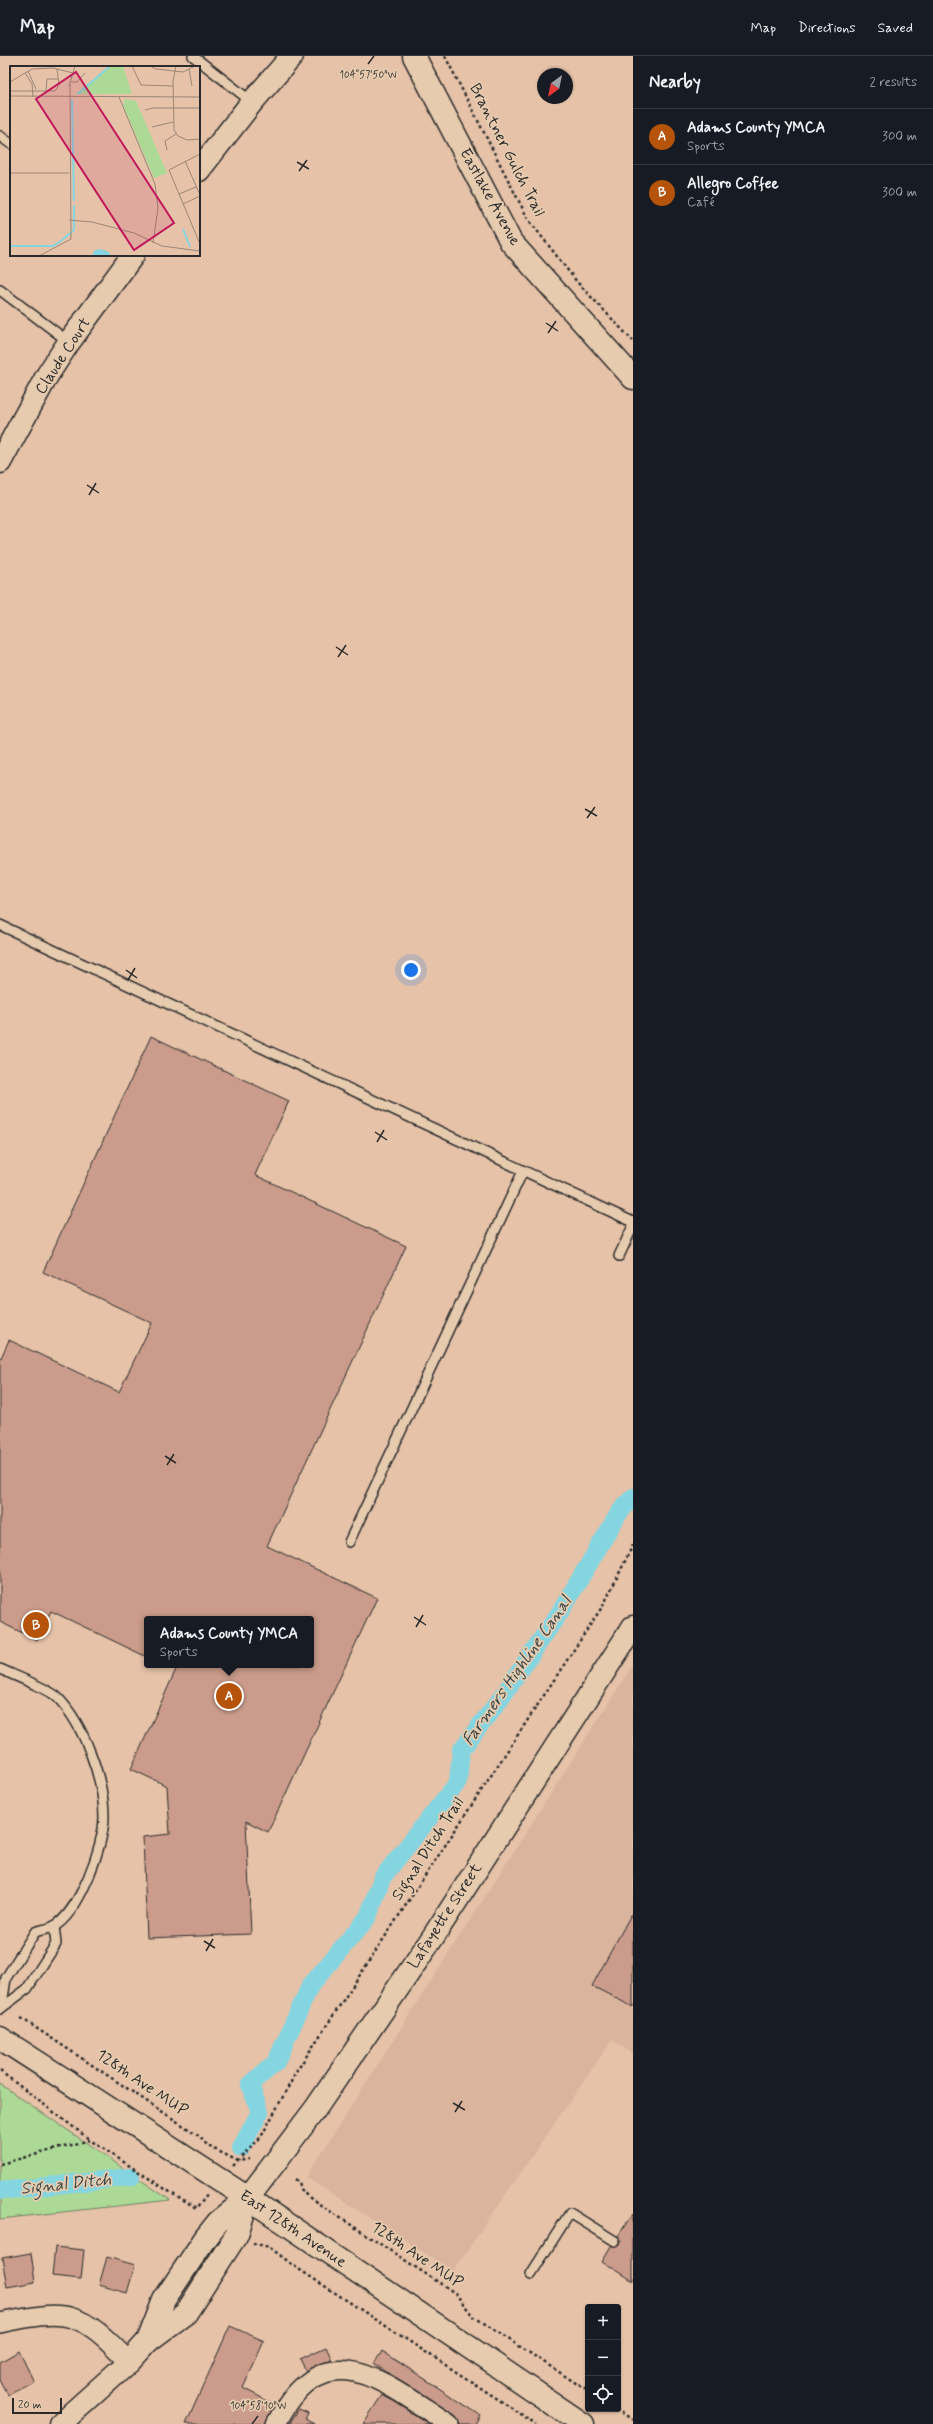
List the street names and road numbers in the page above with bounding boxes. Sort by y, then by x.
street label: Brantner Gulch Trail [464,80,550,220]
street label: Eastlake Avenue [455,144,526,250]
street label: Claude Court [30,313,96,398]
street label: Signal Ditch Trail [387,1793,470,1905]
street label: Lafayette Street [403,1859,487,1973]
street label: 128th Ave MUP [92,2045,192,2122]
street label: East 128th Avenue [235,2185,351,2273]
street label: 128th Ave MUP [367,2217,467,2294]

